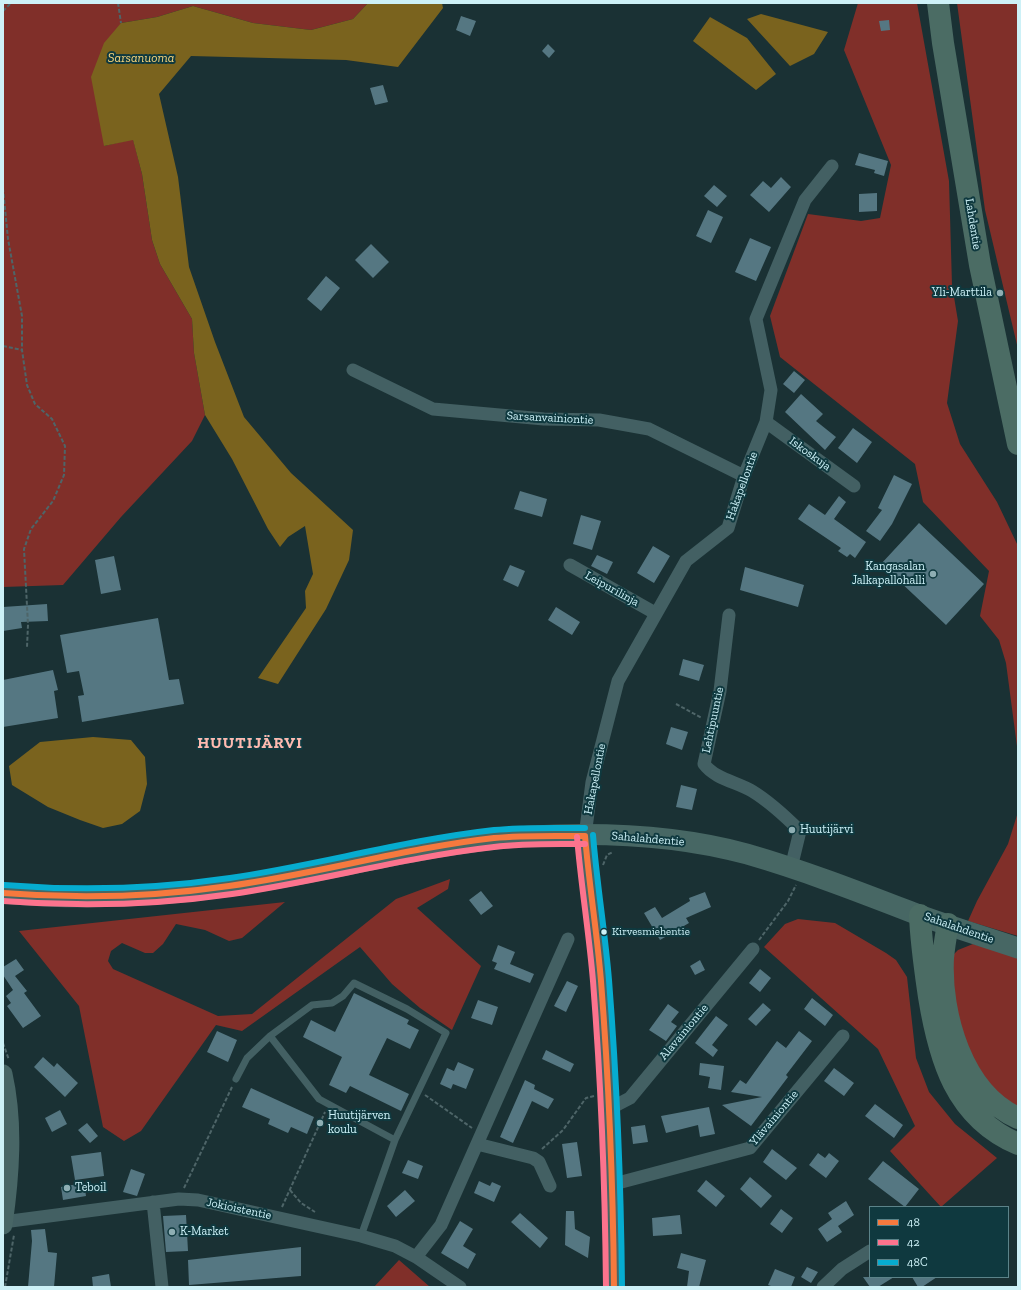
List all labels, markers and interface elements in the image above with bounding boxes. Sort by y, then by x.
water label: Sarsanuoma [108,50,174,66]
street label: Lahdentie [962,197,984,251]
place label: Yli-Marttila [932,286,992,300]
marker: Yli-Marttila [995,288,1005,298]
street label: Sarsanvainiontie [506,409,594,427]
street label: Iskoskuja [786,434,834,474]
street label: Hakapellontie [723,450,761,522]
place label: Kangasalan Jalkapallohalli [852,560,925,588]
street label: Leipurilinja [582,568,642,610]
marker: Kangasalan Jalkapallohalli [928,569,938,579]
street label: Lehtipuuntie [699,686,727,754]
district label: HUUTIJÄRVI [197,733,303,753]
street label: Hakapellontie [581,742,609,816]
place label: Huutijärvi [800,823,853,837]
marker: Huutijärvi [787,825,797,835]
street label: Sahalahdentie [611,829,685,849]
street label: Sahalahdentie [922,909,996,947]
place label: Kirvesmiehentie [612,925,690,939]
marker: Kirvesmiehentie [599,927,609,937]
street label: Alavainiontie [656,1001,712,1063]
street label: Ylävainiontie [747,1087,801,1149]
place label: Huutijärven koulu [328,1109,390,1137]
marker: Huutijärven koulu [315,1118,325,1128]
place label: Teboil [75,1181,106,1195]
marker: Teboil [62,1183,72,1193]
street label: Jokioistentie [205,1195,273,1223]
legend [869,1206,1009,1278]
text: 48 [907,1215,920,1229]
place label: K-Market [180,1225,228,1239]
marker: K-Market [167,1227,177,1237]
text: 42 [907,1235,920,1249]
text: 48C [907,1255,928,1269]

